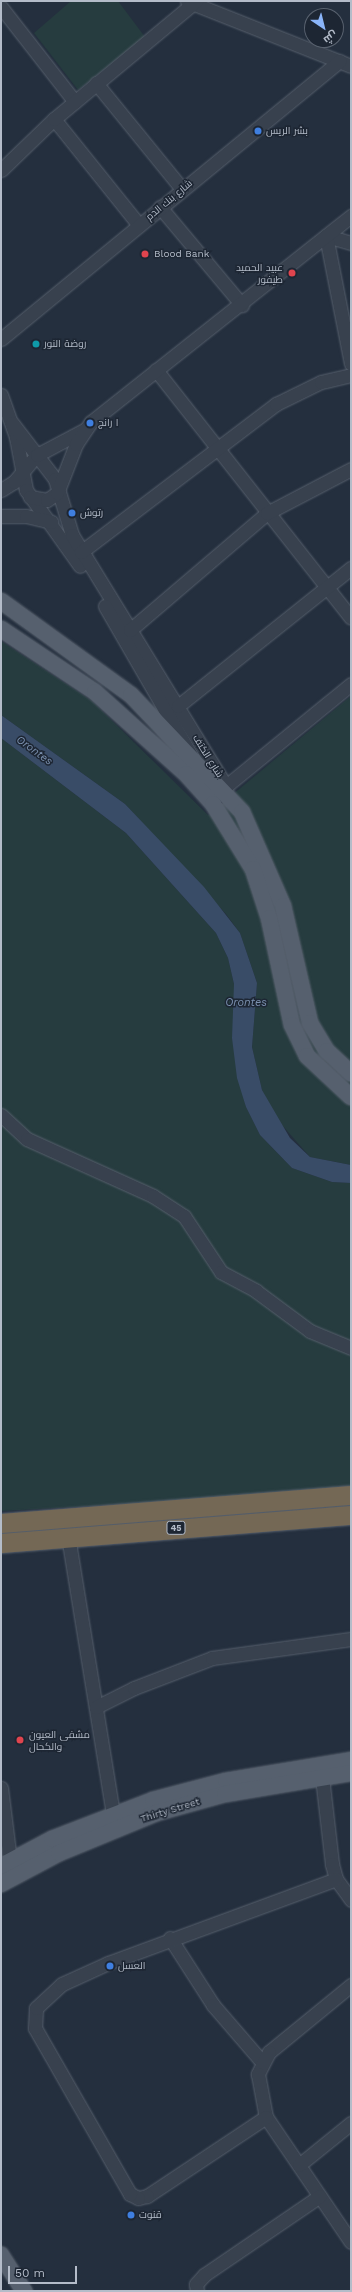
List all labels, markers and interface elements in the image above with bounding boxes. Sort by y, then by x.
north arrow [304,8,344,48]
text: ش [321,28,340,47]
place label: بشر الريس [266,125,308,137]
marker: بشر الريس [253,126,263,136]
street label: شارع بنك الدم [143,177,195,223]
marker: Blood Bank [139,248,151,260]
place label: Blood Bank [154,248,209,260]
place label: عبيد الحميد طيفور [236,261,283,284]
marker: عبيد الحميد طيفور [286,267,298,279]
place label: روضة النور [44,338,86,350]
marker: روضة النور [31,339,41,349]
place label: ا رانج [98,417,118,429]
marker: ا رانج [85,418,95,428]
place label: رتوش [80,507,103,519]
marker: رتوش [67,508,77,518]
street label: شارع الكتف [190,732,226,780]
water label: Orontes [13,733,55,769]
water label: Orontes [225,996,267,1010]
road number: 45 [166,1521,186,1535]
place label: مشفى العيون والكحال [29,1728,90,1752]
marker: مشفى العيون والكحال [14,1734,26,1746]
street label: Thirty Street [139,1795,201,1825]
place label: العسل [118,1960,145,1972]
marker: العسل [105,1961,115,1971]
place label: قنوت [139,2209,162,2221]
marker: قنوت [126,2210,136,2220]
scale bar [10,2258,79,2284]
text: 50 m [15,2266,45,2280]

